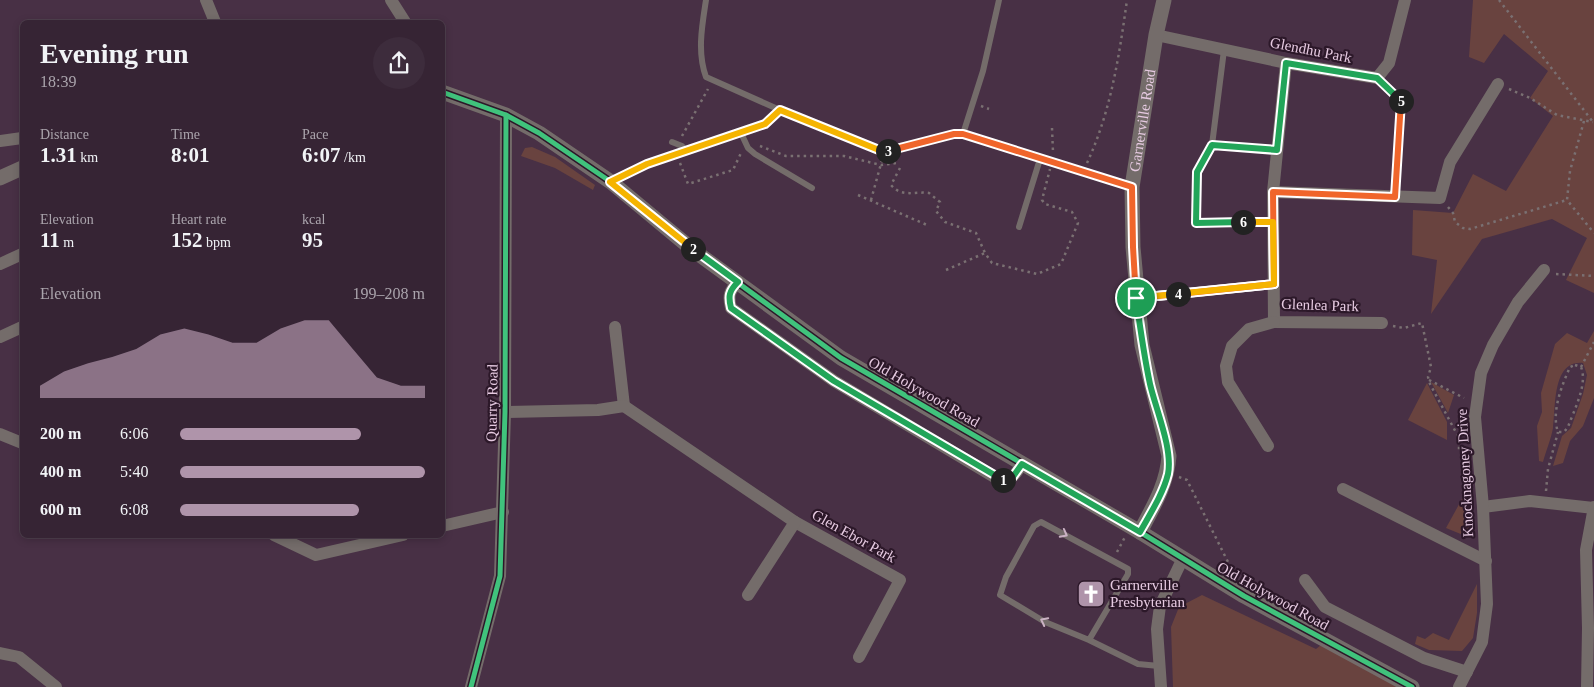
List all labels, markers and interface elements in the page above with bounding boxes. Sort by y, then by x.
street label: Glendhu Park [1269,34,1354,66]
button: share [373,37,425,89]
text: Evening run [40,38,189,69]
street label: Garnerville Road [1127,67,1159,173]
text: 18:39 [40,73,76,90]
pin: 5 [1388,88,1414,114]
text: 5 [1398,94,1405,109]
text: Distance [40,127,89,142]
text: Time [171,127,200,142]
text: Pace [302,127,328,142]
pin: 3 [876,138,900,164]
text: 1.31 [40,143,77,167]
text: 8:01 [171,143,210,167]
text: 6:07 [302,143,341,167]
text: 3 [885,144,892,159]
text: km [77,150,98,165]
text: /km [341,150,366,165]
pin: 6 [1230,210,1256,234]
text: Elevation [40,212,94,227]
text: Heart rate [171,212,227,227]
text: kcal [302,212,325,227]
text: 6 [1240,215,1247,230]
text: 11 [40,228,60,252]
text: 152 [171,228,203,252]
text: 95 [302,228,323,252]
text: m [60,235,74,250]
text: bpm [203,235,231,250]
pin: 2 [680,236,706,262]
text: 2 [690,242,697,257]
pin [1115,277,1157,319]
pin: 4 [1166,282,1190,306]
icon: arrive [1122,284,1150,312]
text: Elevation [40,285,101,302]
text: 199–208 m [353,285,425,302]
text: 4 [1175,287,1182,302]
street label: Glenlea Park [1281,296,1360,314]
street label: Old Holywood Road [866,354,983,430]
street label: Quarry Road [483,363,501,442]
street label: Knocknagoney Drive [1454,408,1476,538]
text: 200 m [40,425,81,442]
text: 6:06 [120,425,148,442]
text: 400 m [40,463,81,480]
text: 5:40 [120,463,148,480]
pin: 1 [990,468,1016,492]
text: 1 [1000,473,1007,488]
text: 600 m [40,501,81,518]
text: 6:08 [120,501,148,518]
street label: Glen Ebor Park [809,506,899,566]
one-way arrow [1058,528,1067,538]
street label: Old Holywood Road [1214,559,1332,634]
place label: Garnerville Presbyterian [1110,577,1185,610]
church icon: Garnerville Presbyterian [1076,579,1106,609]
one-way arrow [1041,617,1050,627]

